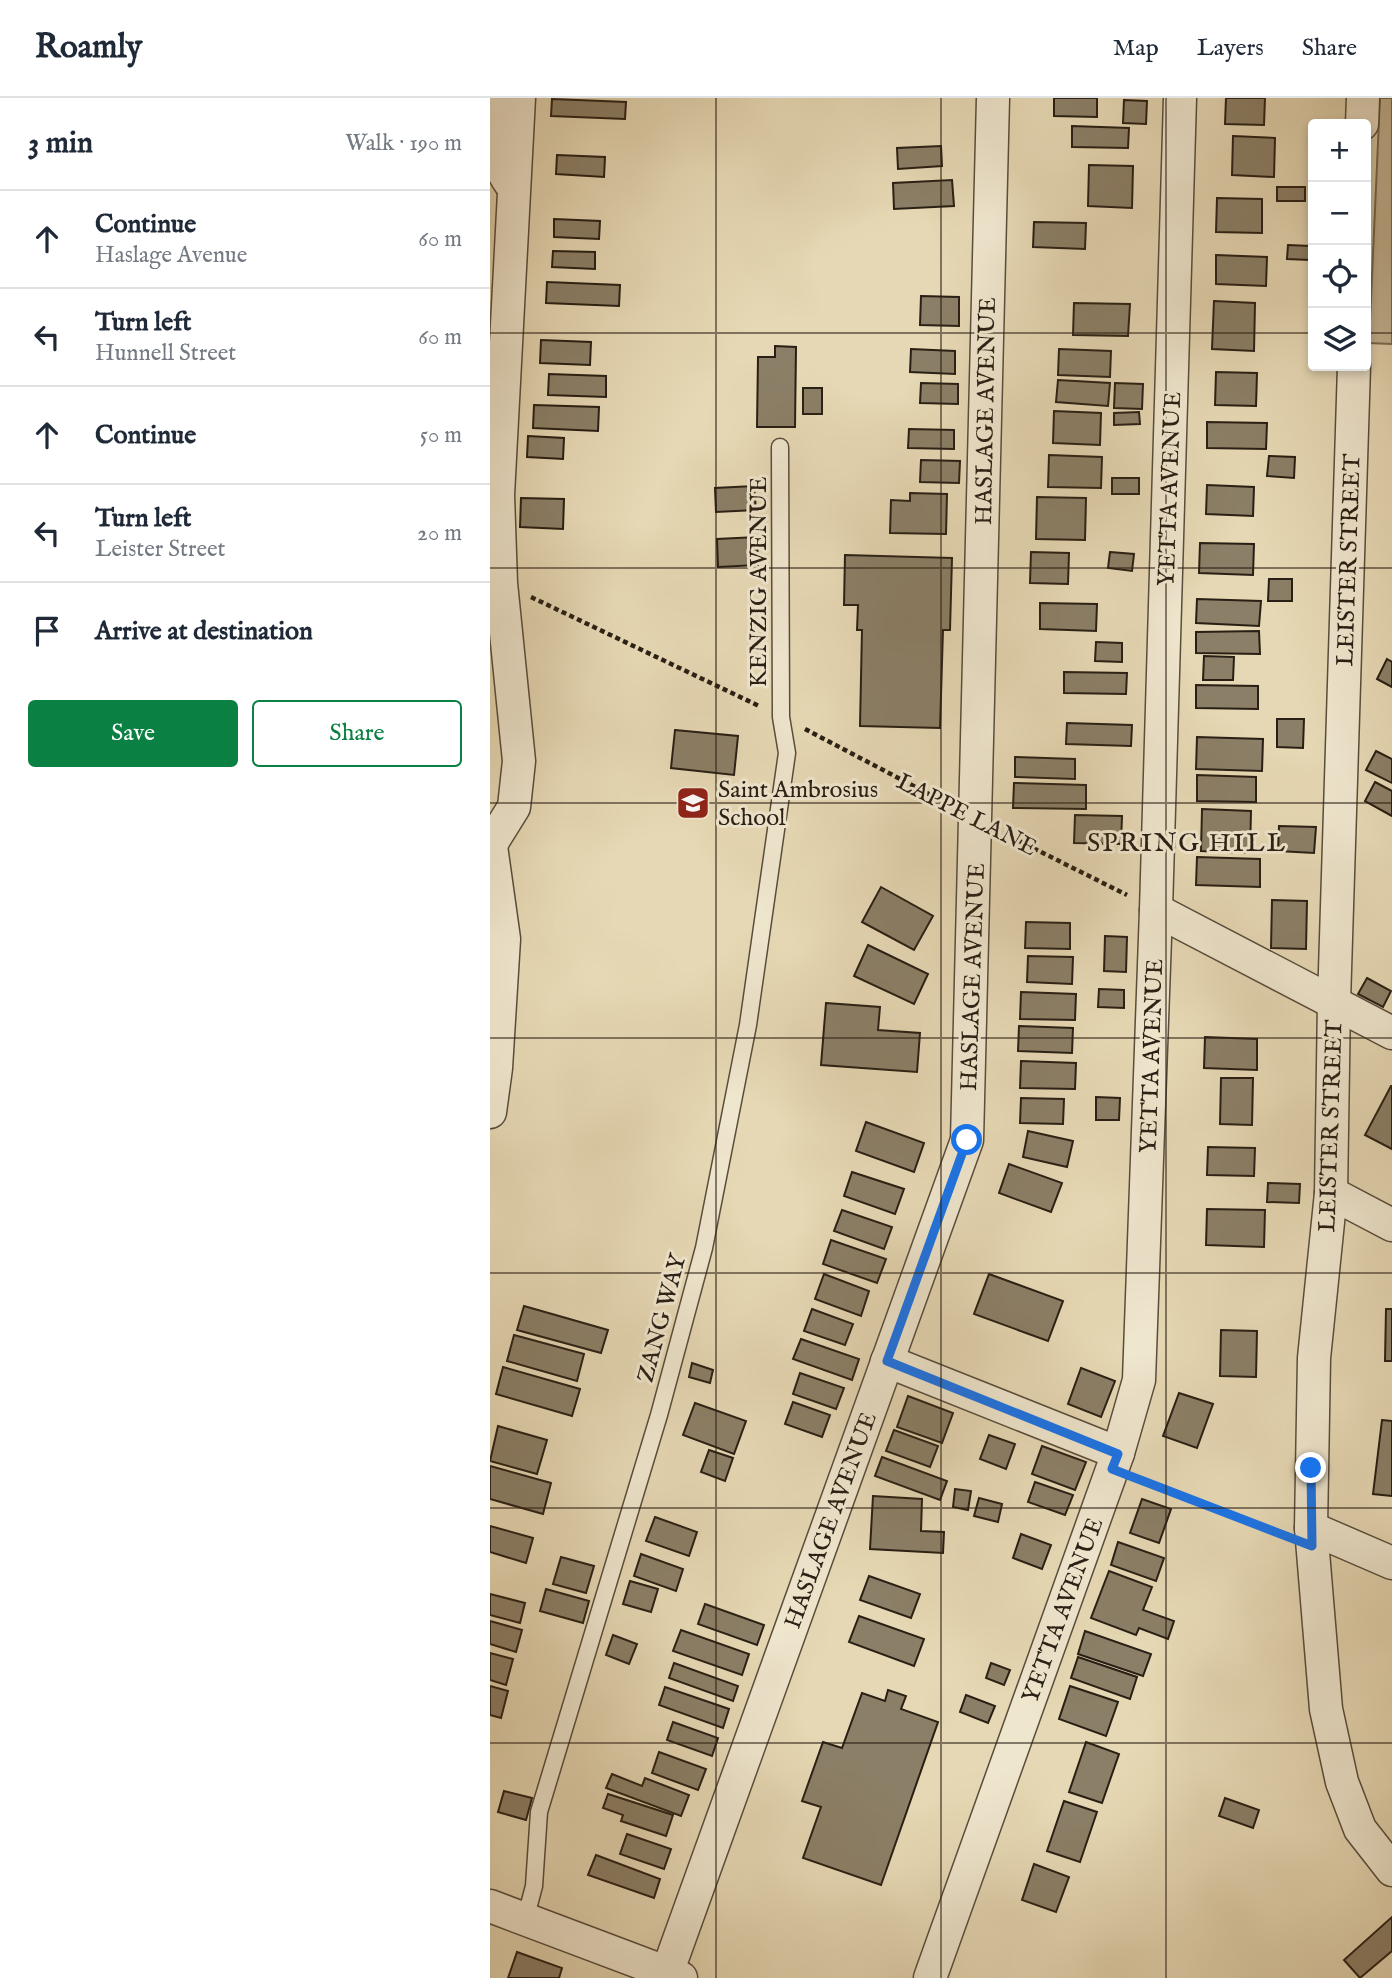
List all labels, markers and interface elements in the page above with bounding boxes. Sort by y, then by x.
text: Roamly [35,27,142,69]
text: Map [1113,33,1159,64]
text: Layers [1197,33,1264,64]
text: Share [1302,33,1357,64]
map controls [1308,119,1371,371]
button: + [1308,119,1371,182]
text: 3 min [28,125,93,163]
text: Walk · 190 m [345,129,462,158]
button: − [1308,182,1371,245]
text: Continue [95,208,196,241]
icon: ahead [28,220,66,258]
text: 60 m [418,225,462,254]
text: Haslage Avenue [95,241,247,270]
button: locate [1308,245,1371,308]
street label: HASLAGE AVENUE [969,297,1004,525]
text: Turn left [95,306,192,339]
button: layers [1308,308,1371,371]
icon: left [28,318,66,356]
text: 60 m [418,323,462,352]
text: Hunnell Street [95,339,236,368]
street label: YETTA AVENUE [1152,391,1189,587]
icon: ahead [28,416,66,454]
text: Continue [95,419,196,452]
text: 50 m [420,421,462,450]
street label: LEISTER STREET [1330,453,1369,667]
street label: KENZIG AVENUE [744,476,775,688]
text: Turn left [95,502,192,535]
icon: left [28,514,66,552]
text: 20 m [417,519,462,548]
text: Leister Street [95,535,225,564]
icon: arrive [28,612,66,650]
text: Arrive at destination [95,615,313,648]
button: Save [28,700,238,767]
button: Share [252,700,462,767]
street label: LAPPE LANE [891,767,1042,864]
place label: Saint Ambrosius School [718,775,878,834]
school or university icon: Saint Ambrosius School [674,784,712,822]
district label: SPRING HILL [1087,827,1287,860]
street label: HASLAGE AVENUE [954,862,993,1092]
street label: YETTA AVENUE [1134,958,1171,1154]
street label: LEISTER STREET [1312,1019,1351,1233]
route start [951,1124,982,1155]
street label: ZANG WAY [630,1249,695,1386]
street label: HASLAGE AVENUE [778,1408,885,1633]
route end [1295,1452,1326,1483]
street label: YETTA AVENUE [1016,1514,1111,1707]

